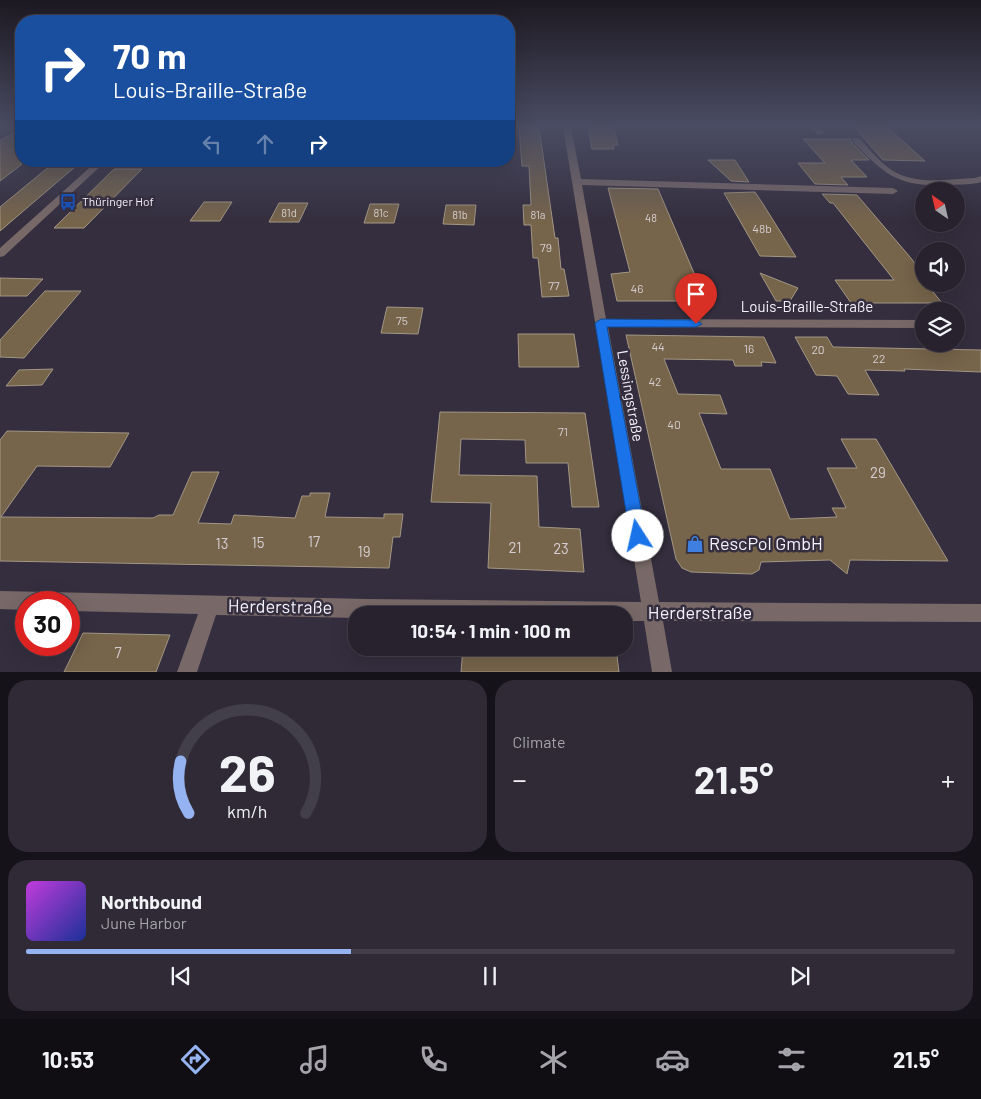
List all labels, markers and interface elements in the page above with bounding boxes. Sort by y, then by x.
text: 70 m [113,34,187,76]
icon: right [30,35,95,100]
text: Louis-Braille-Straße [113,76,307,102]
icon: left [198,130,226,158]
icon: ahead [251,130,279,158]
icon: right [304,130,332,158]
north arrow [915,182,965,232]
map controls [915,182,965,352]
bus stop icon: Thüringer Hof [58,192,78,212]
place label: Thüringer Hof [82,194,154,208]
house number: 81d [281,206,297,219]
house number: 81c [374,206,389,219]
house number: 81b [452,208,468,221]
house number: 81a [531,208,545,221]
house number: 48 [645,211,657,224]
house number: 48b [752,221,772,235]
house number: 79 [540,240,552,254]
button: sound [915,242,965,292]
pin [675,273,717,324]
house number: 77 [548,278,560,292]
icon: arrive [682,280,710,308]
house number: 46 [631,281,643,295]
street label: Louis-Braille-Straße [741,297,873,315]
button: layers [915,302,965,352]
house number: 75 [396,313,408,327]
house number: 44 [651,339,665,353]
house number: 16 [744,341,754,355]
house number: 20 [811,342,825,356]
street label: Lessingstraße [614,349,648,443]
house number: 22 [873,351,885,365]
house number: 42 [648,374,662,388]
house number: 40 [667,417,681,431]
house number: 71 [558,424,568,438]
house number: 29 [870,463,886,481]
position arrow [611,509,663,561]
house number: 17 [308,532,320,550]
place label: RescPol GmbH [709,532,823,554]
house number: 15 [252,533,264,551]
house number: 13 [216,534,228,552]
shop icon: RescPol GmbH [685,534,705,554]
house number: 21 [508,538,522,556]
house number: 23 [553,539,569,557]
house number: 19 [357,542,371,560]
speed limit sign: 30 [15,591,80,656]
street label: Herderstraße [228,594,332,618]
street label: Herderstraße [648,601,752,623]
text: 10:54 · 1 min · 100 m [410,619,571,642]
house number: 7 [114,643,122,661]
text: Climate [513,732,565,751]
text: 26 [219,740,276,802]
text: 21.5° [694,756,774,802]
text: − [513,762,527,796]
text: + [941,762,955,796]
text: km/h [227,800,267,822]
text: Northbound [101,890,202,913]
text: June Harbor [101,913,187,932]
icon: previous [167,962,195,990]
icon: pause [476,962,504,990]
icon: next [786,962,814,990]
icon: directions [178,1042,213,1077]
icon: music [297,1042,332,1077]
icon: phone [416,1042,451,1077]
icon: climate [536,1042,571,1077]
icon: car [655,1042,690,1077]
icon: filters [774,1042,809,1077]
text: 10:53 [42,1046,94,1072]
text: 21.5° [893,1046,939,1072]

